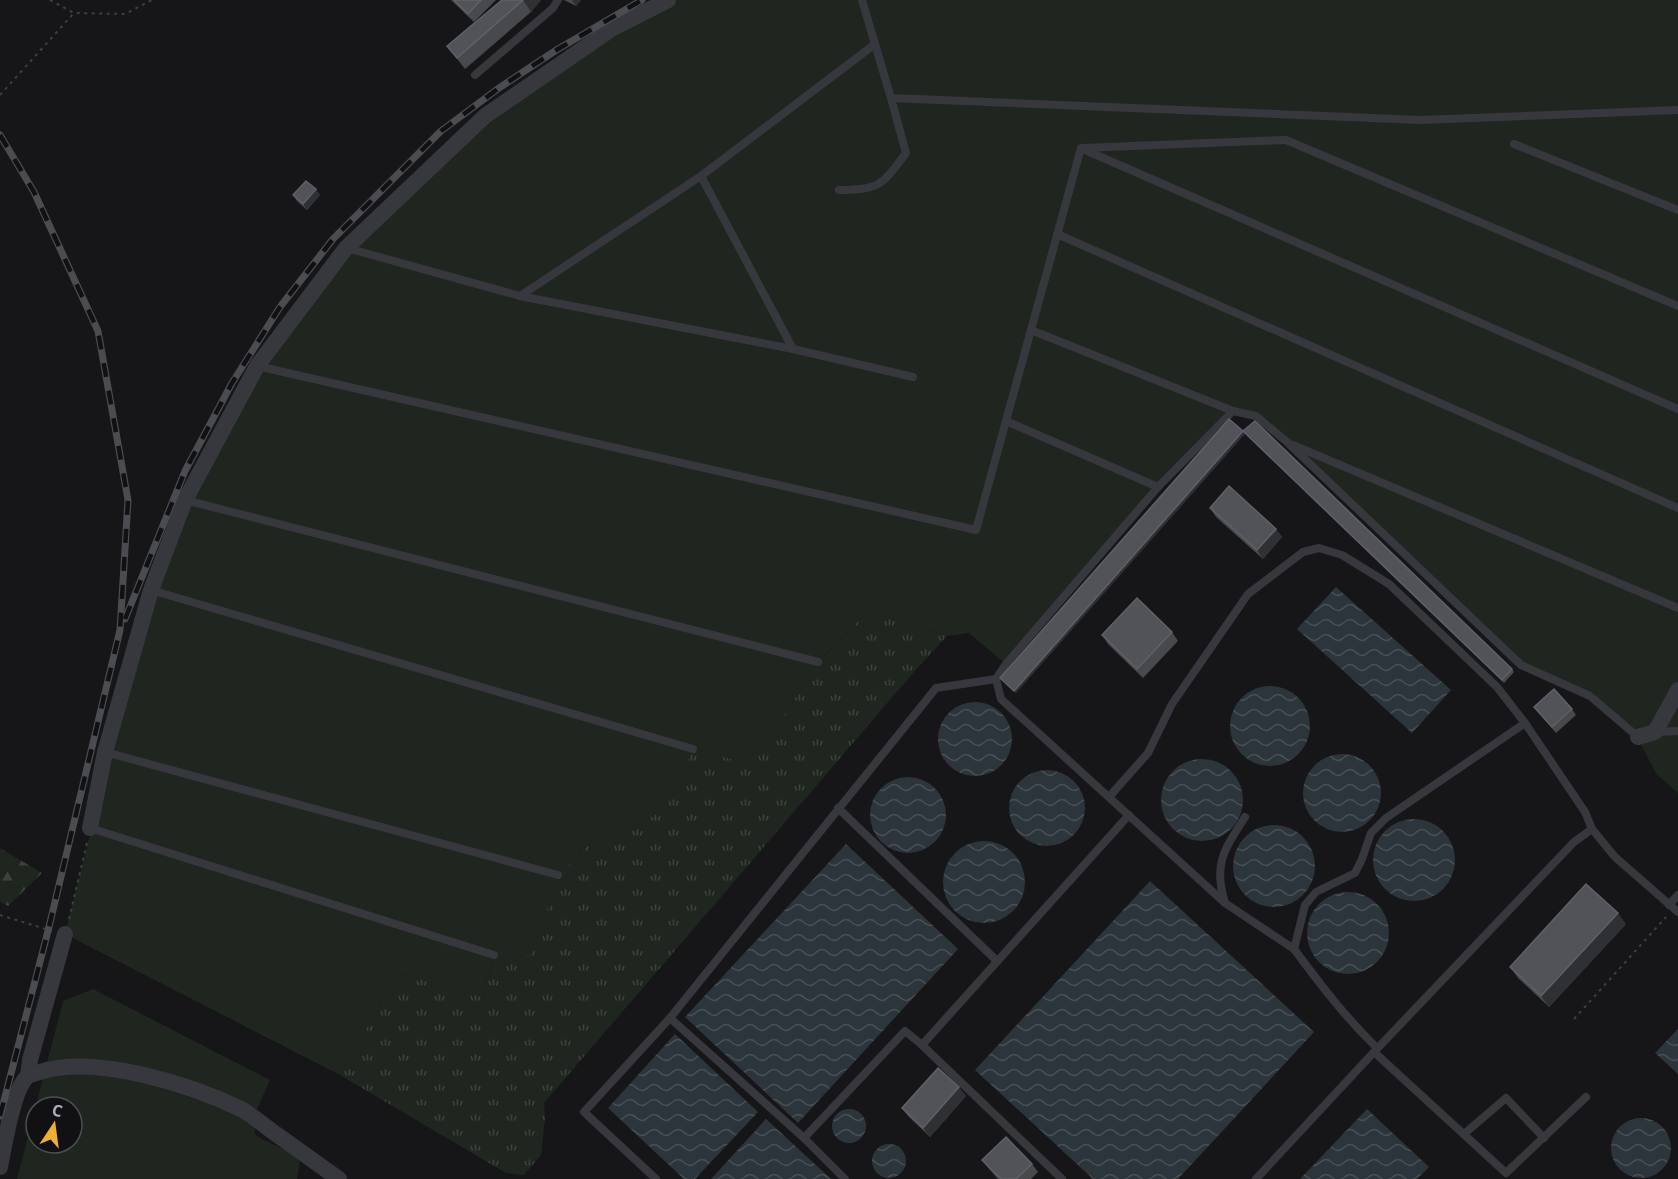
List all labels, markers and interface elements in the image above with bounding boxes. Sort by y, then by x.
north arrow [24,1095,84,1155]
text: С [50,1099,65,1122]

